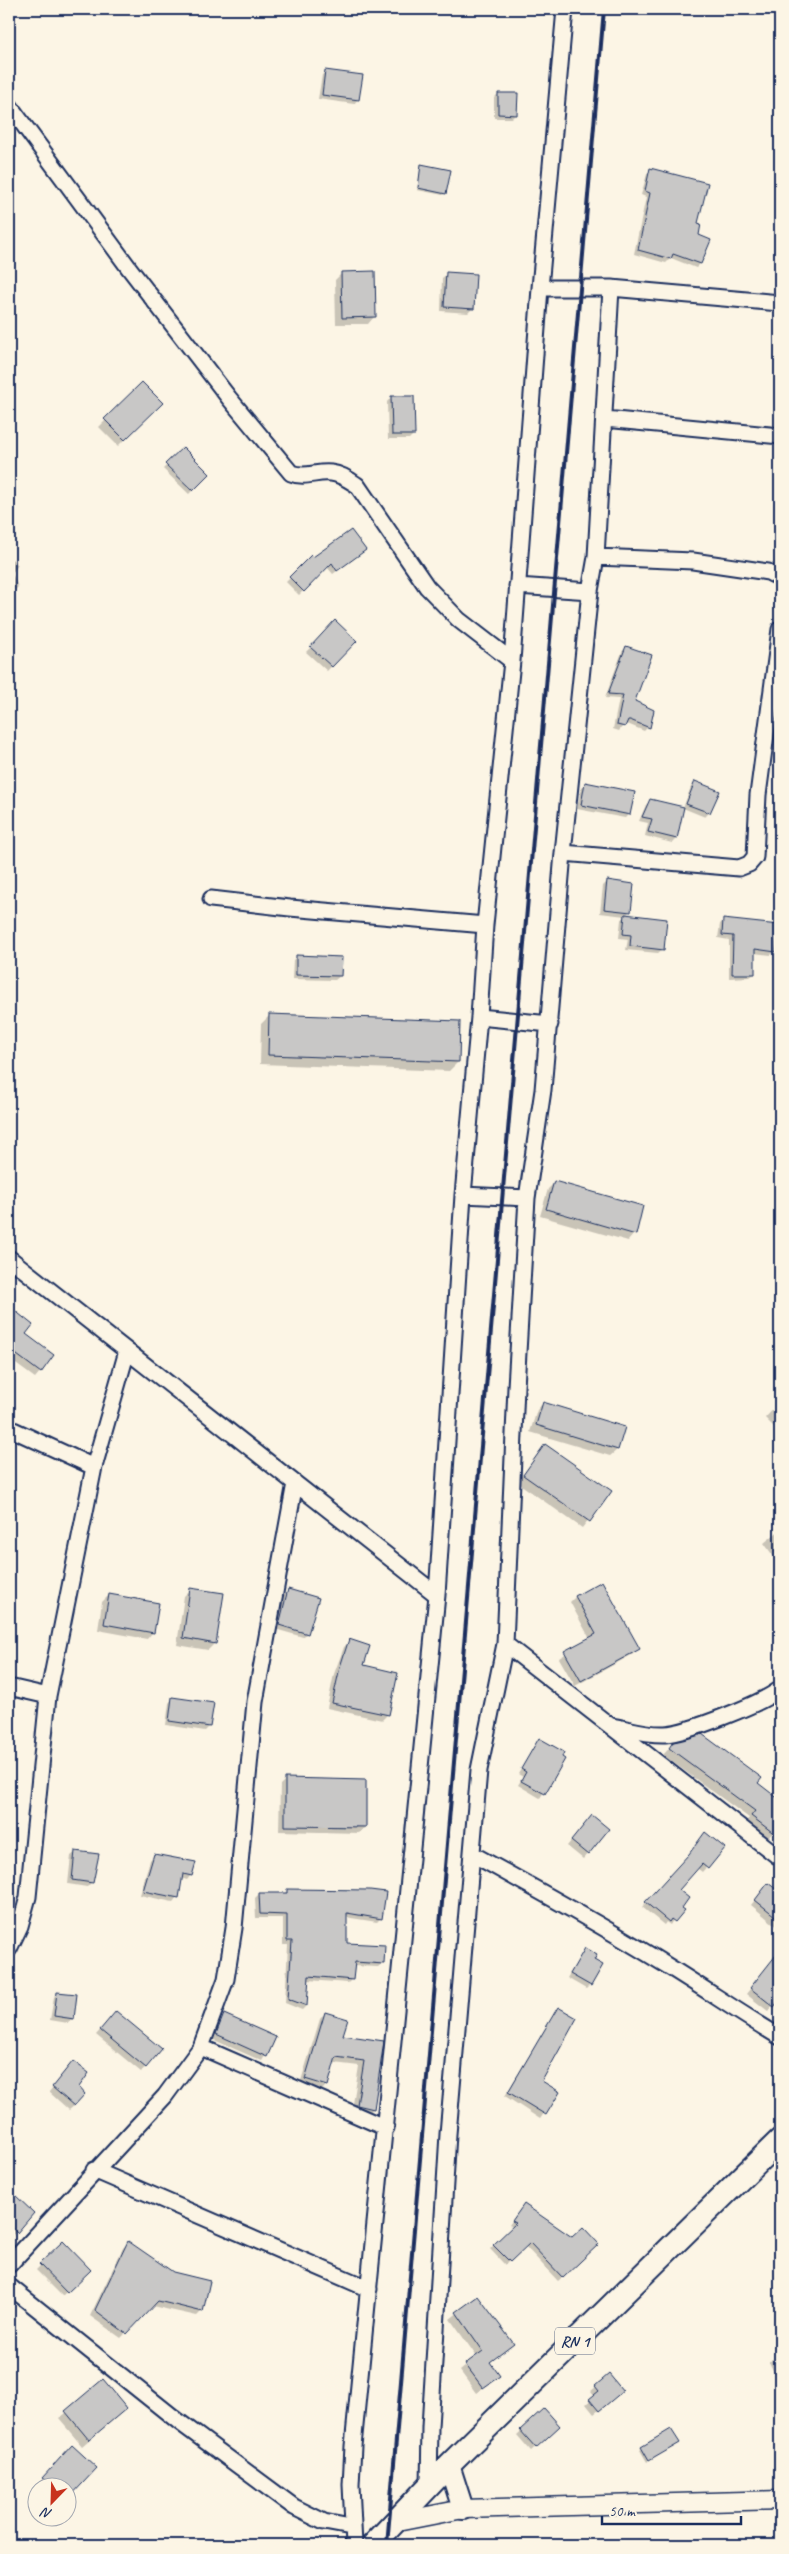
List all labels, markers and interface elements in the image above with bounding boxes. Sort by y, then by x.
road number: RN 1 [555,2328,595,2354]
north arrow [28,2476,78,2526]
scale bar [602,2494,740,2526]
text: 50 m [609,2502,636,2521]
text: N [38,2503,54,2523]

